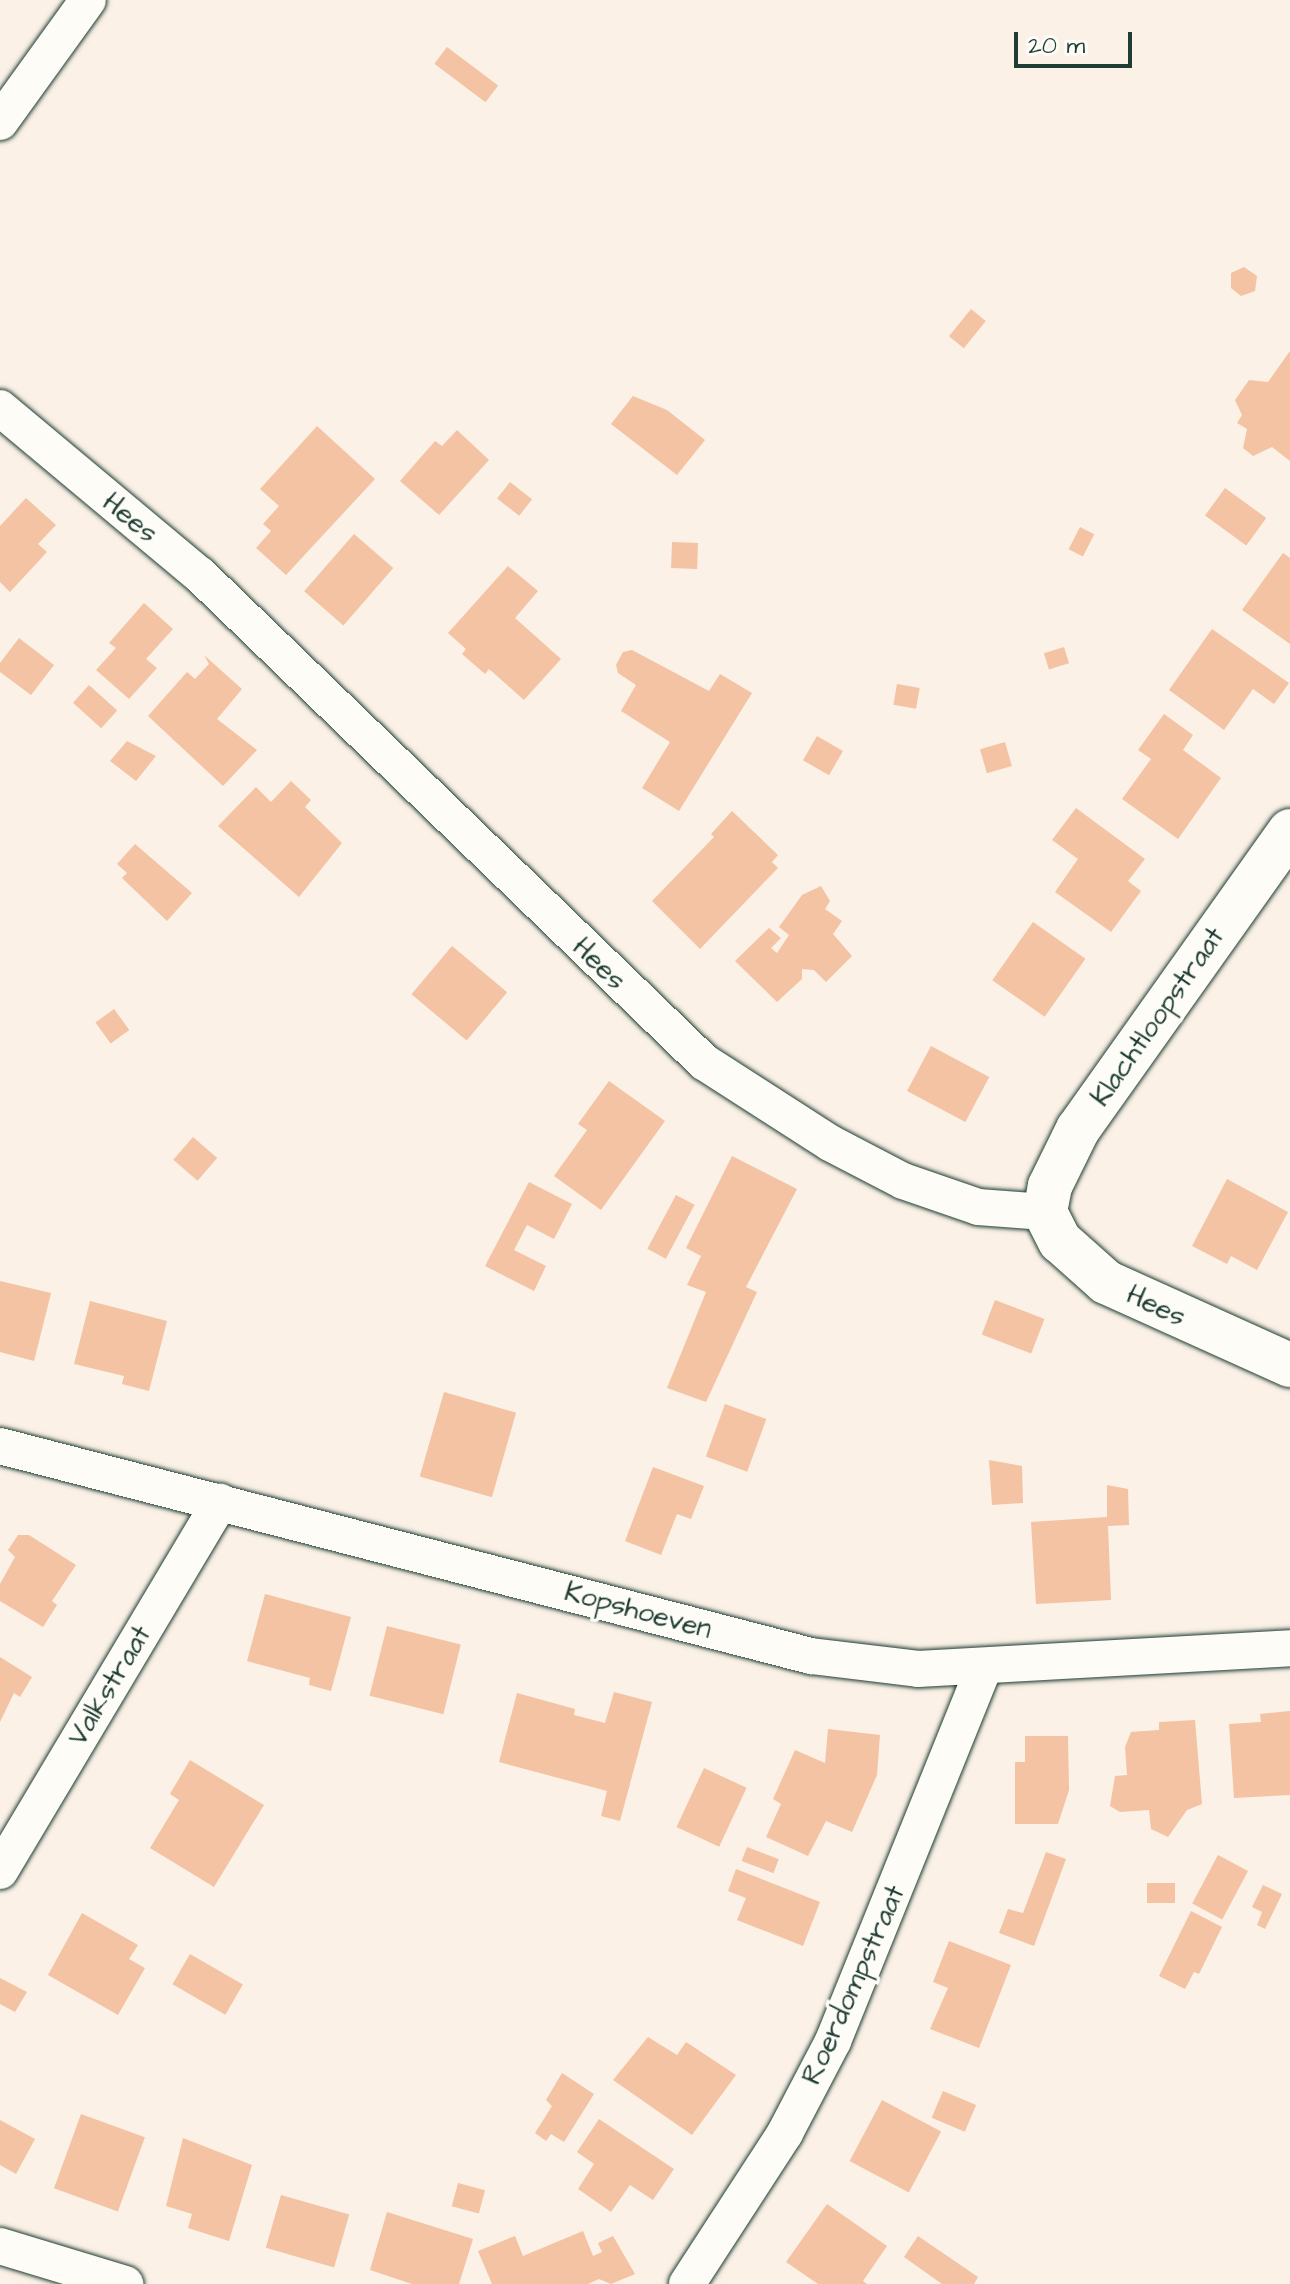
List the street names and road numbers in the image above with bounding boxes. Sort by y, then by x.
street label: Hees [96,486,164,550]
street label: Klachtloopstraat [1084,921,1232,1113]
street label: Hees [565,931,633,997]
street label: Hees [1121,1278,1191,1334]
street label: Kopshoeven [561,1575,715,1647]
street label: Valkstraat [61,1620,159,1752]
street label: Roerdompstraat [795,1880,913,2090]

